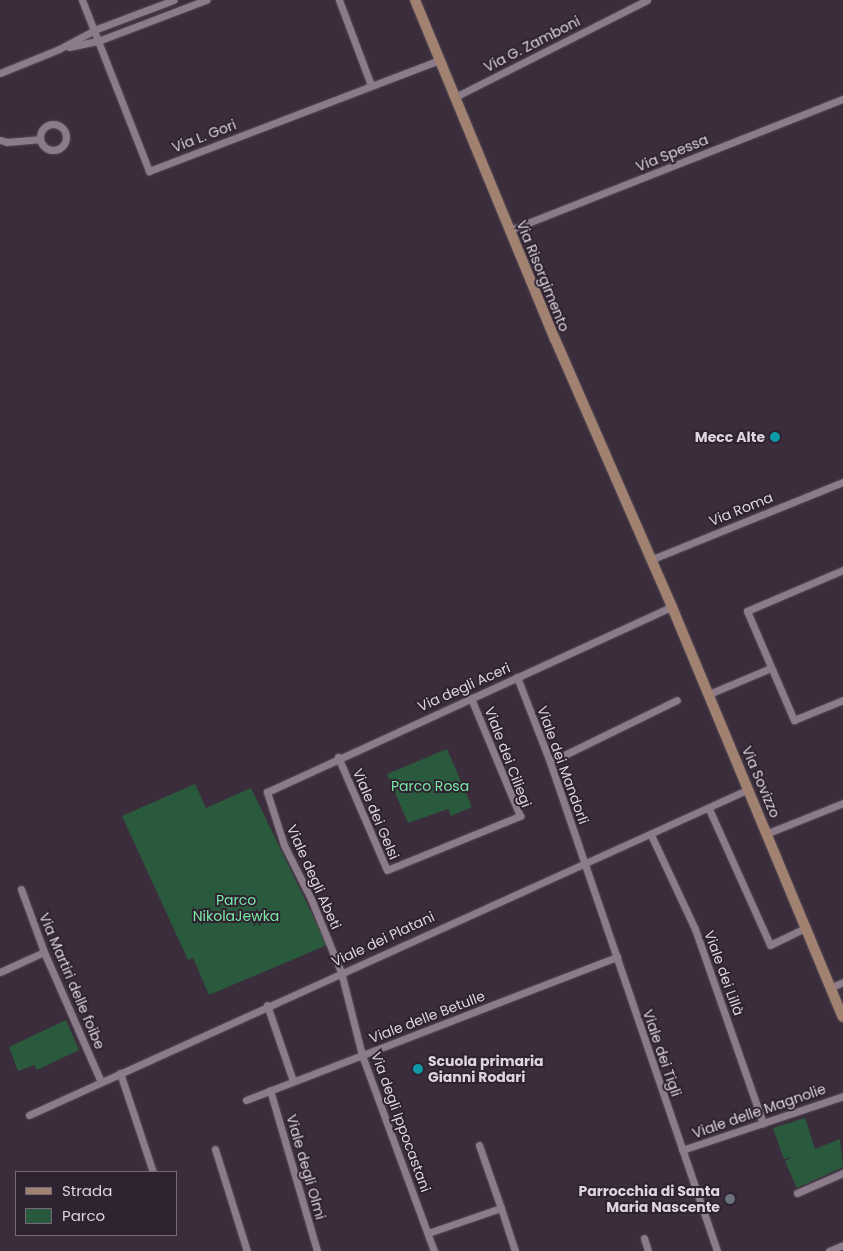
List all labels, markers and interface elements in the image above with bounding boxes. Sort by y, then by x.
street label: Via G. Zamboni [481,12,583,76]
street label: Via L. Gori [170,116,238,156]
street label: Via Spessa [633,131,711,175]
street label: Via Risorgimento [513,218,573,334]
place label: Mecc Alte [695,429,765,445]
marker: Mecc Alte [769,431,781,443]
street label: Via Roma [707,489,775,529]
street label: Via degli Aceri [415,659,513,715]
street label: Viale dei Ciliegi [481,704,535,810]
street label: Viale dei Mandorli [534,704,592,826]
street label: Via Sovizzo [738,744,784,820]
street label: Viale dei Gelsi [349,766,403,862]
park label: Parco Rosa [391,778,469,794]
street label: Viale degli Abeti [283,822,345,932]
park label: Parco NikolaJewka [193,892,279,924]
street label: Viale dei Platani [329,908,437,970]
street label: Via Martiri delle foibe [36,910,108,1052]
street label: Viale dei Lillà [701,928,747,1018]
street label: Viale delle Betulle [367,987,487,1047]
street label: Viale dei Tigli [639,1007,685,1099]
street label: Via degli Ippocastani [368,1050,434,1194]
place label: Scuola primaria Gianni Rodari [428,1053,544,1086]
marker: Scuola primaria Gianni Rodari [412,1063,424,1075]
street label: Viale delle Magnolie [690,1080,828,1142]
street label: Viale degli Olmi [283,1112,329,1222]
legend [15,1171,178,1236]
text: Strada [62,1180,112,1201]
place label: Parrocchia di Santa Maria Nascente [579,1183,720,1216]
marker: Parrocchia di Santa Maria Nascente [724,1193,736,1205]
text: Parco [62,1205,105,1226]

